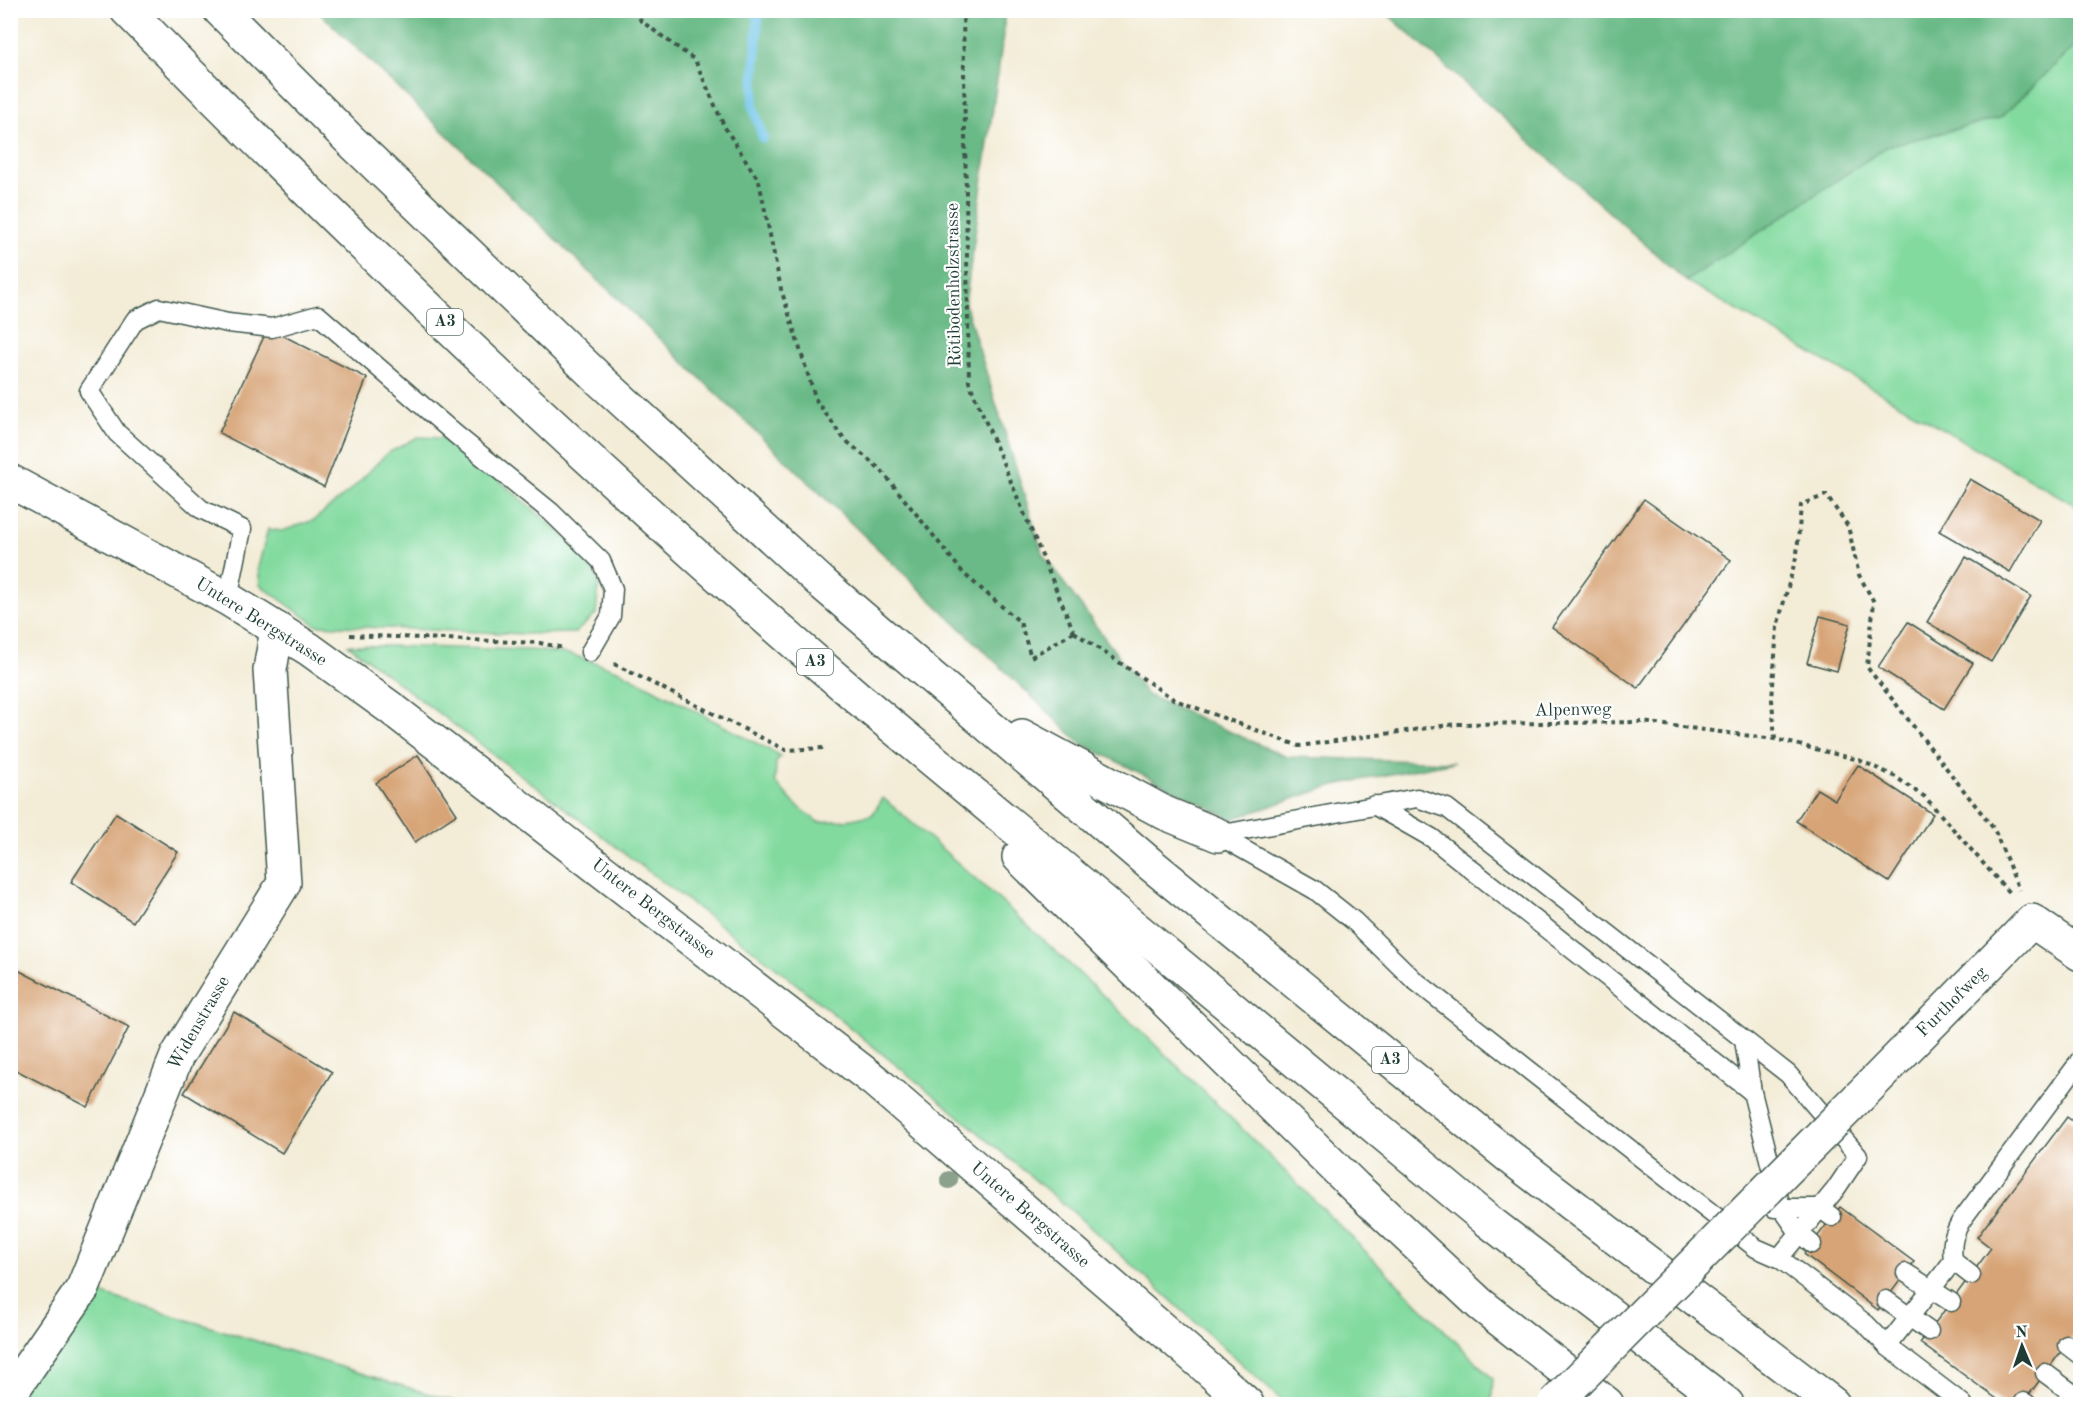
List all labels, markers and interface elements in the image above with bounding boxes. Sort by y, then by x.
street label: Rötibodenholzstrasse [944,203,964,367]
road number: A3 [427,309,463,335]
street label: Untere Bergstrasse [192,574,330,670]
road number: A3 [797,649,833,675]
street label: Alpenweg [1534,700,1612,720]
street label: Untere Bergstrasse [588,855,718,963]
street label: Furthofweg [1913,963,1991,1041]
street label: Widenstrasse [165,973,233,1073]
road number: A3 [1372,1047,1408,1073]
street label: Untere Bergstrasse [967,1159,1093,1271]
north arrow [1992,1316,2052,1376]
text: N [2015,1325,2029,1341]

